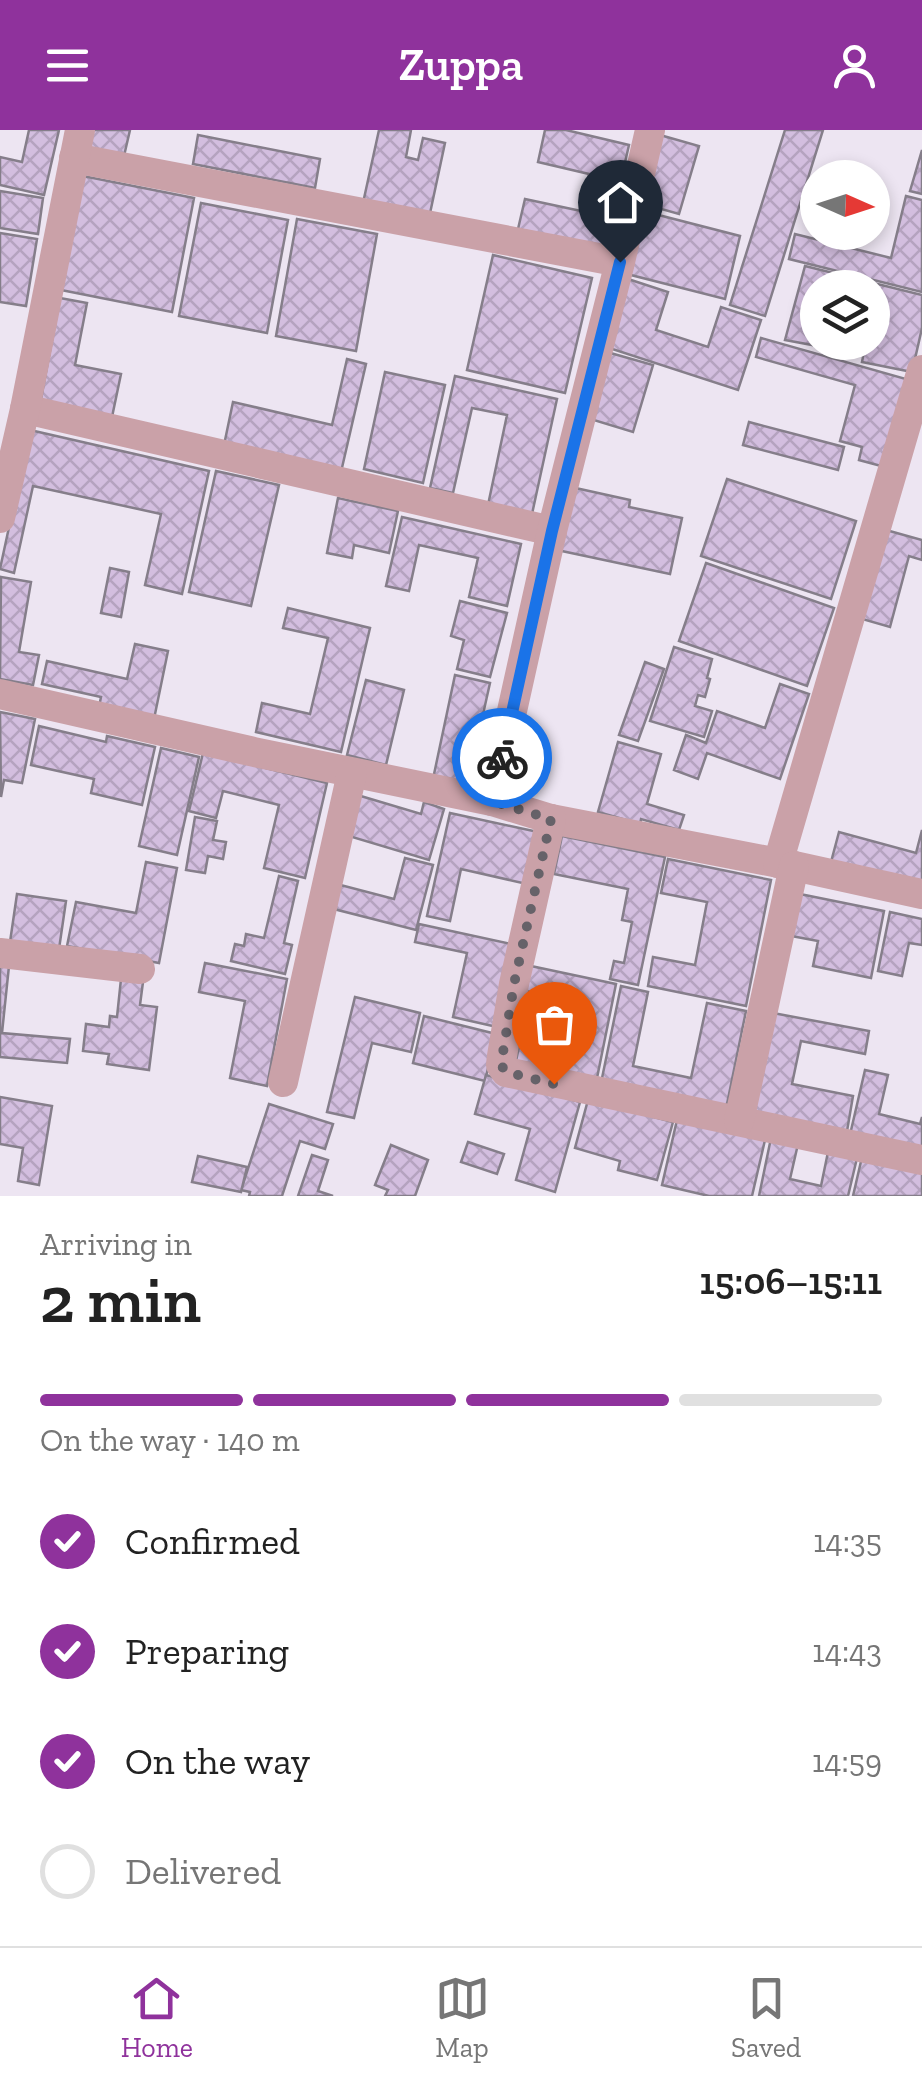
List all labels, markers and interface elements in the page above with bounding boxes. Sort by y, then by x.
icon: menu [40,38,95,93]
text: Zuppa [399,38,523,92]
icon: person [827,38,882,93]
pin [578,160,663,263]
north arrow [800,160,890,250]
map controls [800,160,890,360]
icon: home [593,175,648,230]
button: layers [800,270,890,360]
courier [452,708,552,808]
icon: bike [475,731,530,786]
pin [512,982,597,1085]
icon: bag [527,997,582,1052]
text: Arriving in [40,1225,192,1263]
text: 15:06–15:11 [700,1258,882,1304]
text: 2 min [40,1261,201,1339]
text: On the way · 140 m [40,1421,300,1459]
icon: check [40,1514,95,1569]
text: Confirmed [125,1518,300,1564]
text: 14:35 [813,1522,882,1560]
icon: check [40,1624,95,1679]
text: Preparing [125,1628,289,1674]
text: 14:43 [812,1632,882,1670]
icon: check [40,1734,95,1789]
text: On the way [125,1738,310,1784]
text: 14:59 [812,1742,882,1780]
text: Delivered [125,1848,281,1894]
tab: Home [121,1971,193,2064]
tab: Map [435,1971,490,2064]
tab: Saved [731,1971,801,2064]

